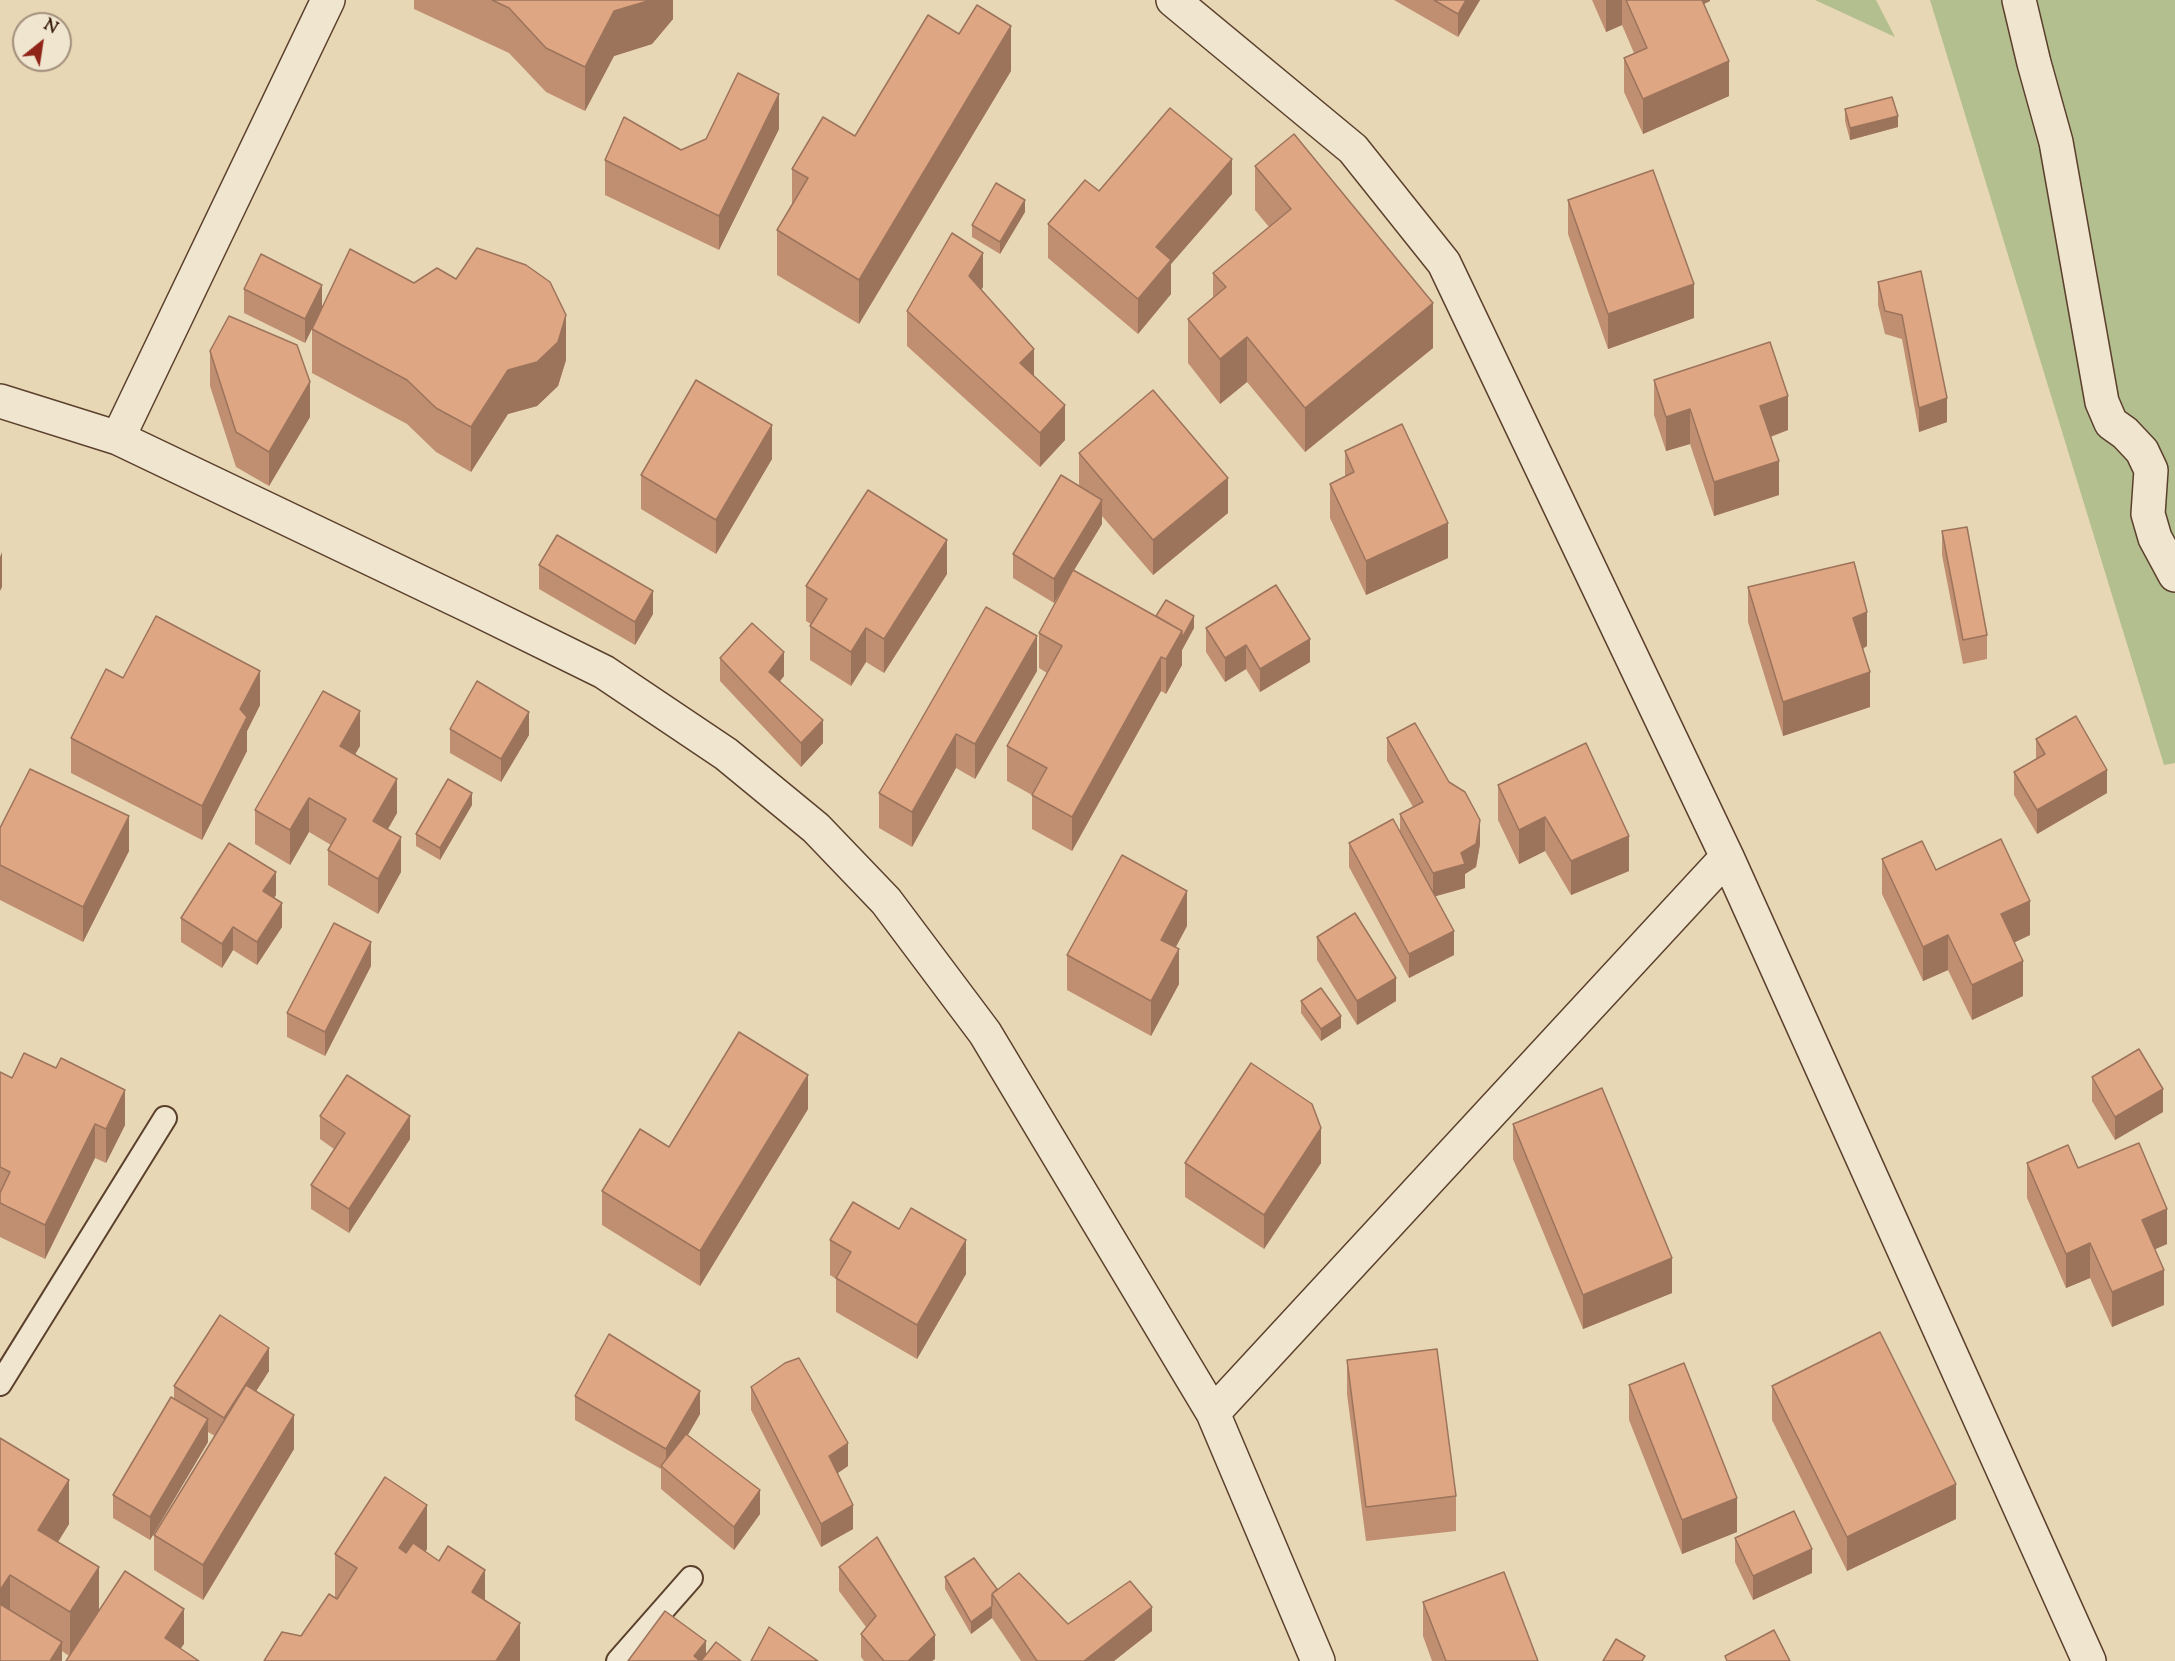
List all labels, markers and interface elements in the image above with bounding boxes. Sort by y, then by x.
north arrow [12,12,72,72]
text: N [39,15,62,41]

